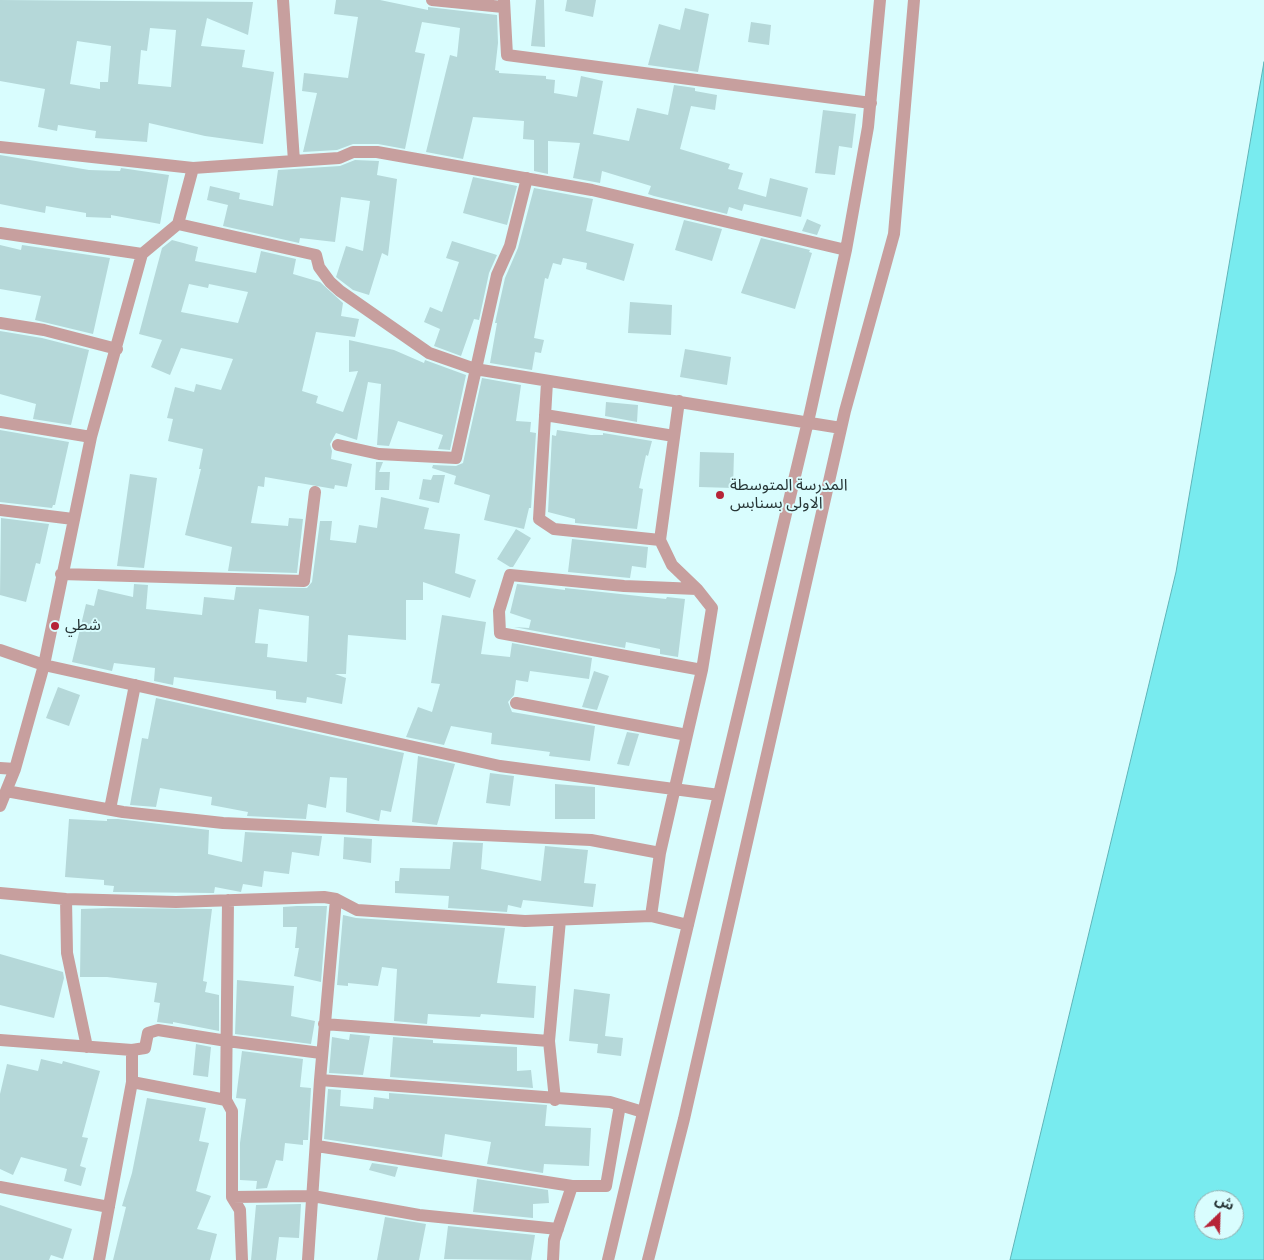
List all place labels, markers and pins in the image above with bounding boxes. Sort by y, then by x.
place label: المدرسة المتوسطة الاولى بسنابس [730,476,848,514]
marker: المدرسة المتوسطة الاولى بسنابس [714,489,726,501]
place label: شطي [65,616,101,636]
marker: شطي [49,620,61,632]

